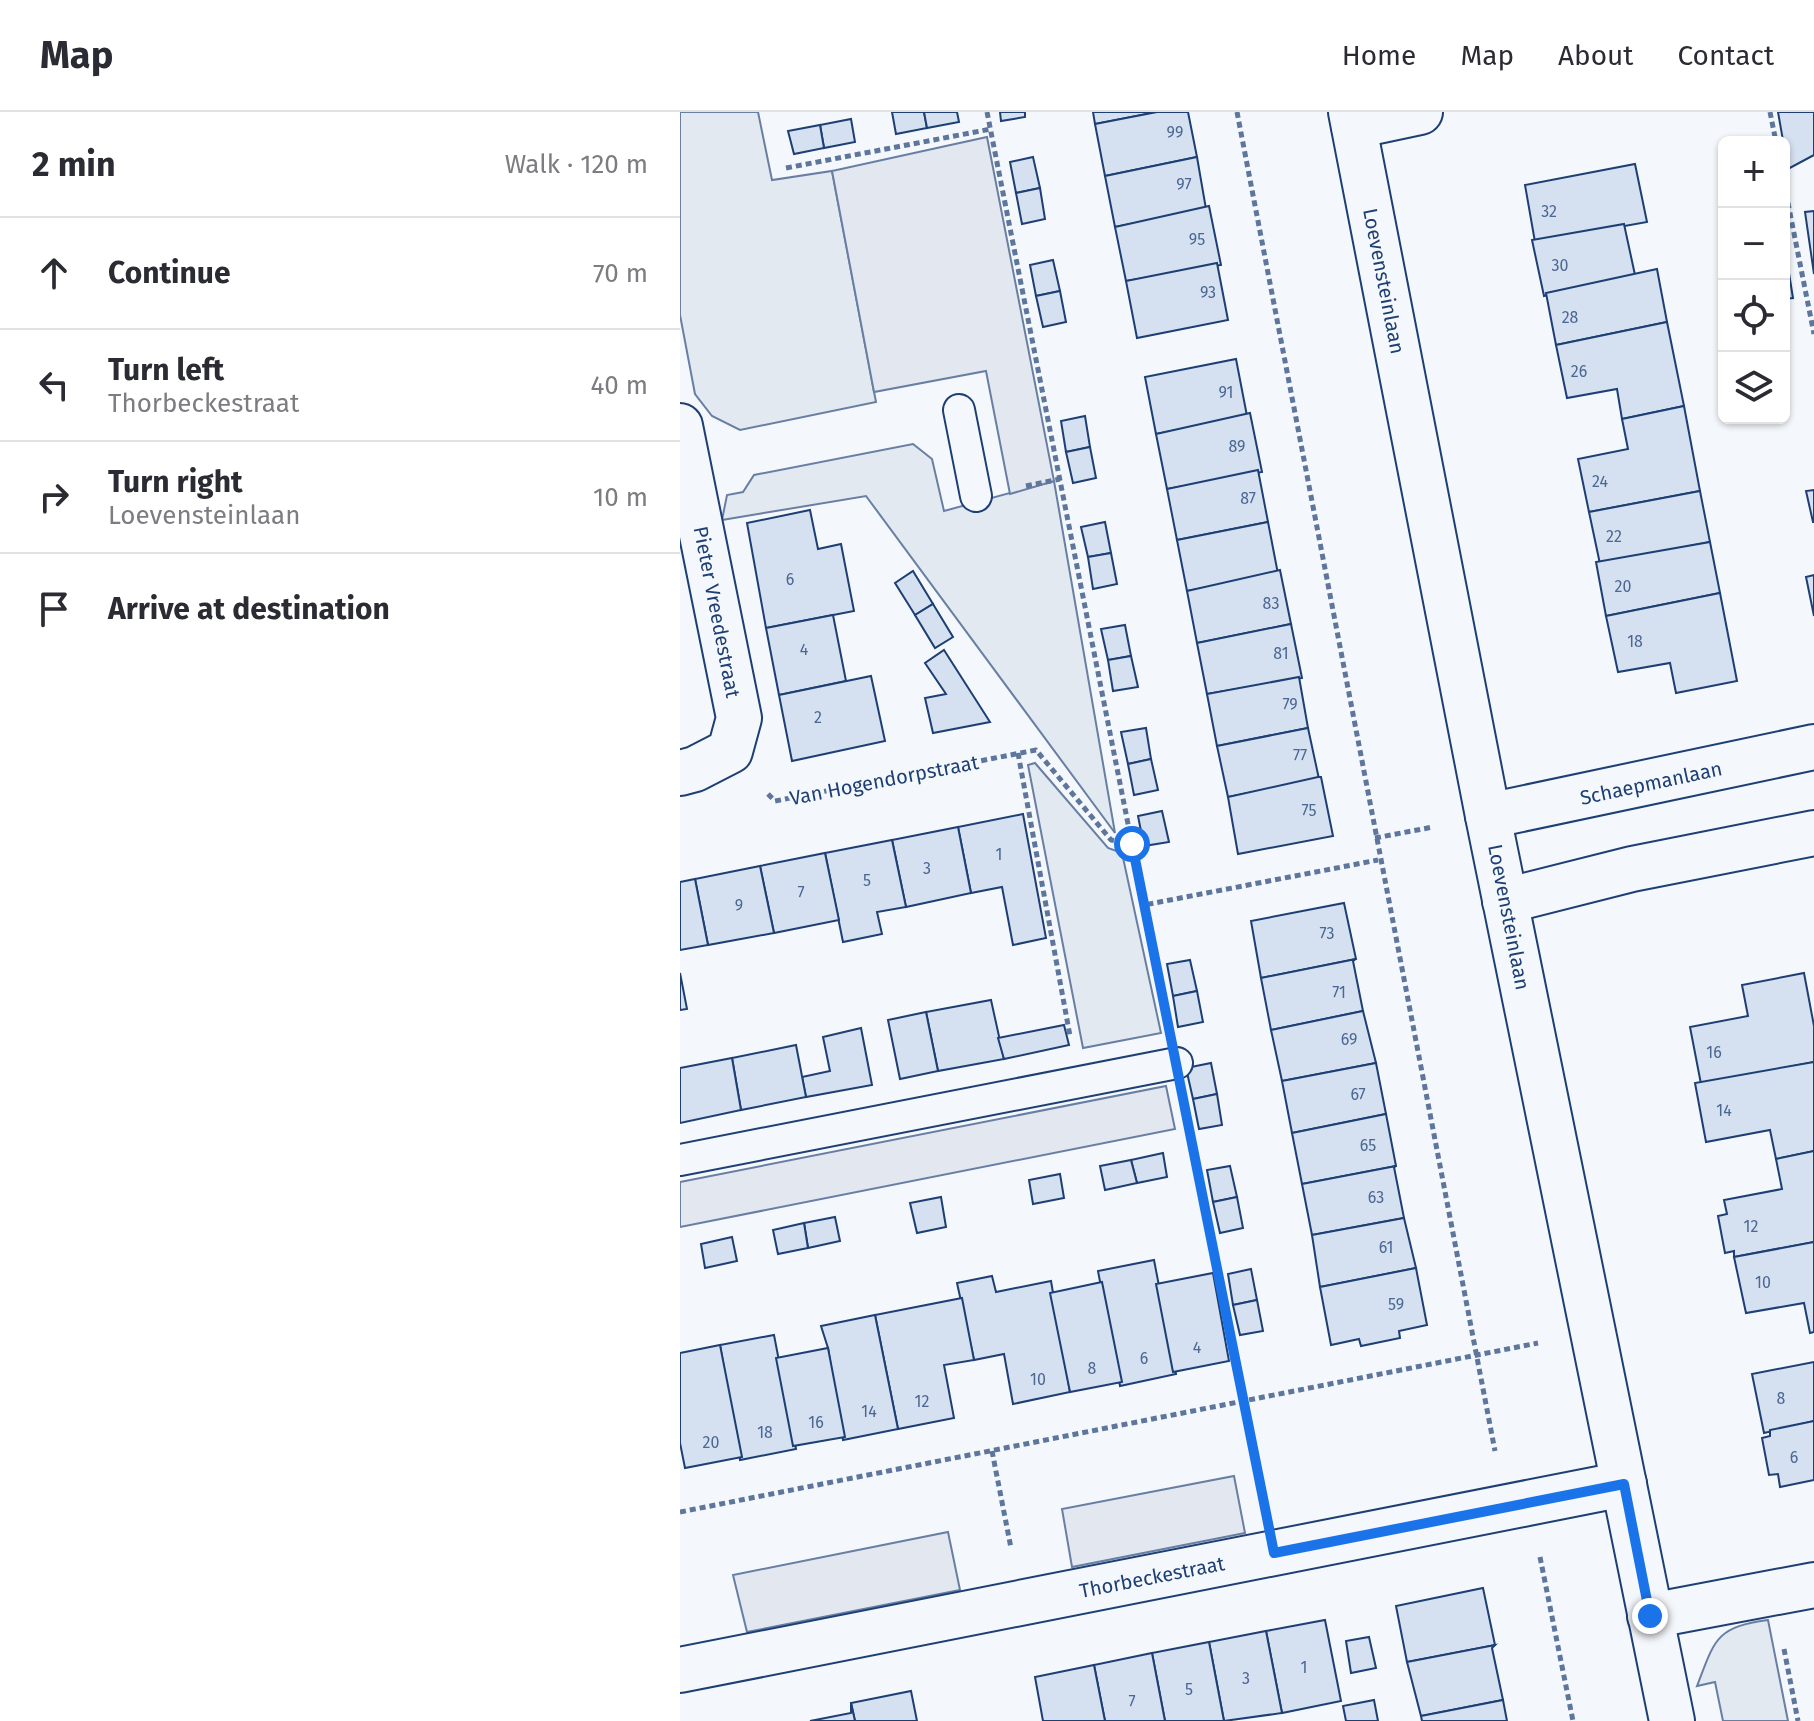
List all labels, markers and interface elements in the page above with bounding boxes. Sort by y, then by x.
text: Map [40,32,113,78]
text: Home [1342,39,1416,72]
text: Map [1460,39,1514,72]
text: About [1558,39,1633,72]
text: Contact [1677,39,1774,72]
house number: 99 [1167,123,1183,142]
map controls [1718,136,1790,424]
button: + [1718,136,1790,208]
text: 2 min [32,144,116,185]
text: Walk · 120 m [505,149,648,180]
house number: 97 [1176,175,1192,194]
house number: 32 [1541,202,1557,221]
street label: Loevensteinlaan [1358,206,1410,356]
button: − [1718,208,1790,280]
house number: 95 [1189,230,1205,249]
icon: ahead [32,251,76,295]
text: Continue [108,255,231,291]
house number: 30 [1552,256,1569,275]
text: 70 m [593,258,648,289]
button: locate [1718,280,1790,352]
house number: 93 [1200,283,1216,302]
house number: 28 [1562,308,1579,327]
text: Turn left [108,352,224,388]
button: layers [1718,352,1790,424]
house number: 26 [1571,362,1587,381]
icon: left [32,363,76,407]
text: 40 m [590,370,648,401]
house number: 91 [1218,383,1234,402]
text: Thorbeckestraat [108,388,299,419]
house number: 89 [1229,437,1245,456]
text: Turn right [108,464,243,500]
house number: 24 [1592,472,1608,491]
icon: right [32,475,76,519]
text: 10 m [593,482,648,513]
house number: 87 [1240,489,1256,508]
text: Loevensteinlaan [108,500,300,531]
street label: Pieter Vreedestraat [689,524,746,701]
house number: 22 [1606,527,1622,546]
house number: 6 [786,570,794,589]
house number: 20 [1615,577,1631,596]
icon: arrive [32,587,76,631]
text: Arrive at destination [108,591,390,627]
house number: 83 [1263,594,1279,613]
house number: 18 [1627,632,1643,651]
house number: 4 [800,640,809,659]
house number: 81 [1273,644,1289,663]
house number: 79 [1282,695,1298,714]
house number: 2 [814,708,822,727]
house number: 77 [1293,746,1307,765]
street label: Van Hogendorpstraat [788,750,981,810]
street label: Schaepmanlaan [1578,756,1724,810]
house number: 75 [1302,801,1316,820]
route start [1114,826,1150,862]
street label: Loevensteinlaan [1483,842,1535,992]
house number: 1 [996,845,1002,864]
house number: 3 [923,859,931,878]
house number: 5 [863,871,871,890]
house number: 7 [797,883,805,902]
house number: 9 [735,896,743,915]
house number: 73 [1320,924,1334,943]
house number: 71 [1332,983,1346,1002]
house number: 69 [1341,1030,1357,1049]
house number: 16 [1706,1043,1722,1062]
house number: 67 [1350,1085,1366,1104]
house number: 14 [1716,1101,1732,1120]
house number: 65 [1360,1136,1376,1155]
house number: 63 [1368,1188,1384,1207]
house number: 12 [1744,1217,1758,1236]
house number: 61 [1379,1238,1393,1257]
house number: 10 [1755,1273,1771,1292]
house number: 59 [1388,1295,1404,1314]
house number: 4 [1193,1338,1202,1357]
house number: 6 [1140,1349,1148,1368]
house number: 8 [1088,1359,1097,1378]
house number: 10 [1030,1370,1046,1389]
house number: 8 [1777,1389,1786,1408]
house number: 12 [915,1392,929,1411]
house number: 14 [861,1402,877,1421]
house number: 16 [808,1413,824,1432]
house number: 18 [757,1423,773,1442]
house number: 20 [703,1433,719,1452]
house number: 6 [1790,1448,1798,1467]
street label: Thorbeckestraat [1077,1551,1227,1603]
route end [1632,1598,1668,1634]
house number: 1 [1301,1658,1307,1677]
house number: 3 [1242,1669,1250,1688]
house number: 5 [1185,1680,1193,1699]
house number: 7 [1128,1692,1136,1711]

